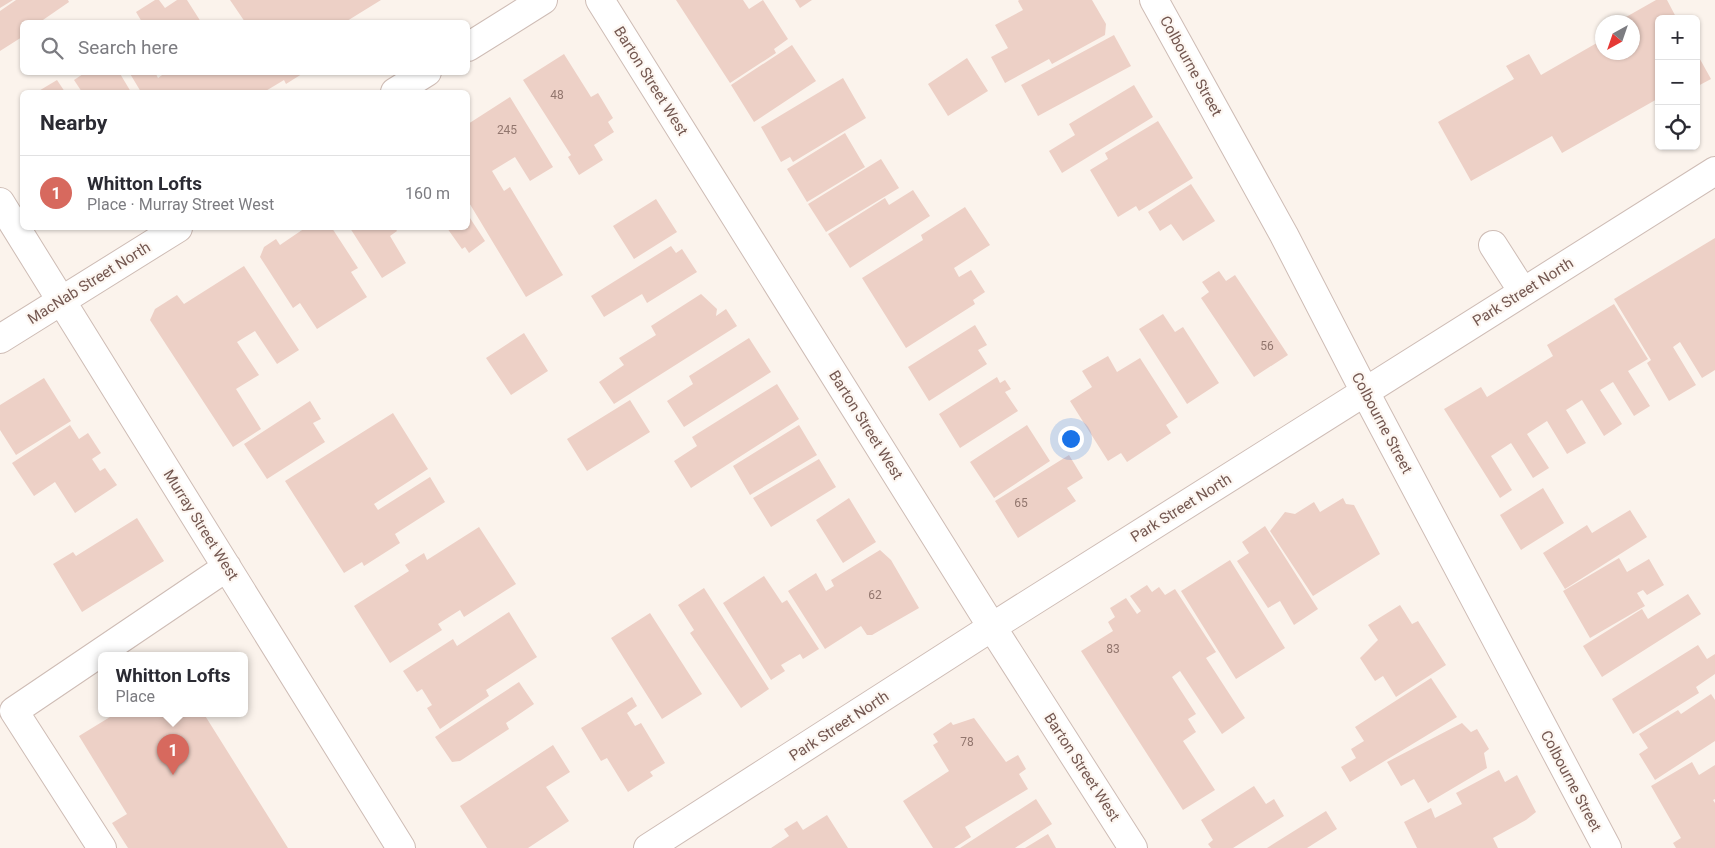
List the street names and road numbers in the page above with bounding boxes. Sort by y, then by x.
street label: Colbourne Street [1156,13,1226,119]
street label: Barton Street West [610,23,692,139]
street label: MacNab Street North [24,238,154,328]
street label: Park Street North [1469,254,1577,330]
street label: Barton Street West [825,367,907,483]
street label: Colbourne Street [1348,369,1416,477]
street label: Murray Street West [160,466,242,584]
street label: Park Street North [1127,470,1235,546]
street label: Park Street North [786,687,892,765]
street label: Barton Street West [1040,710,1124,824]
street label: Colbourne Street [1537,727,1605,835]

